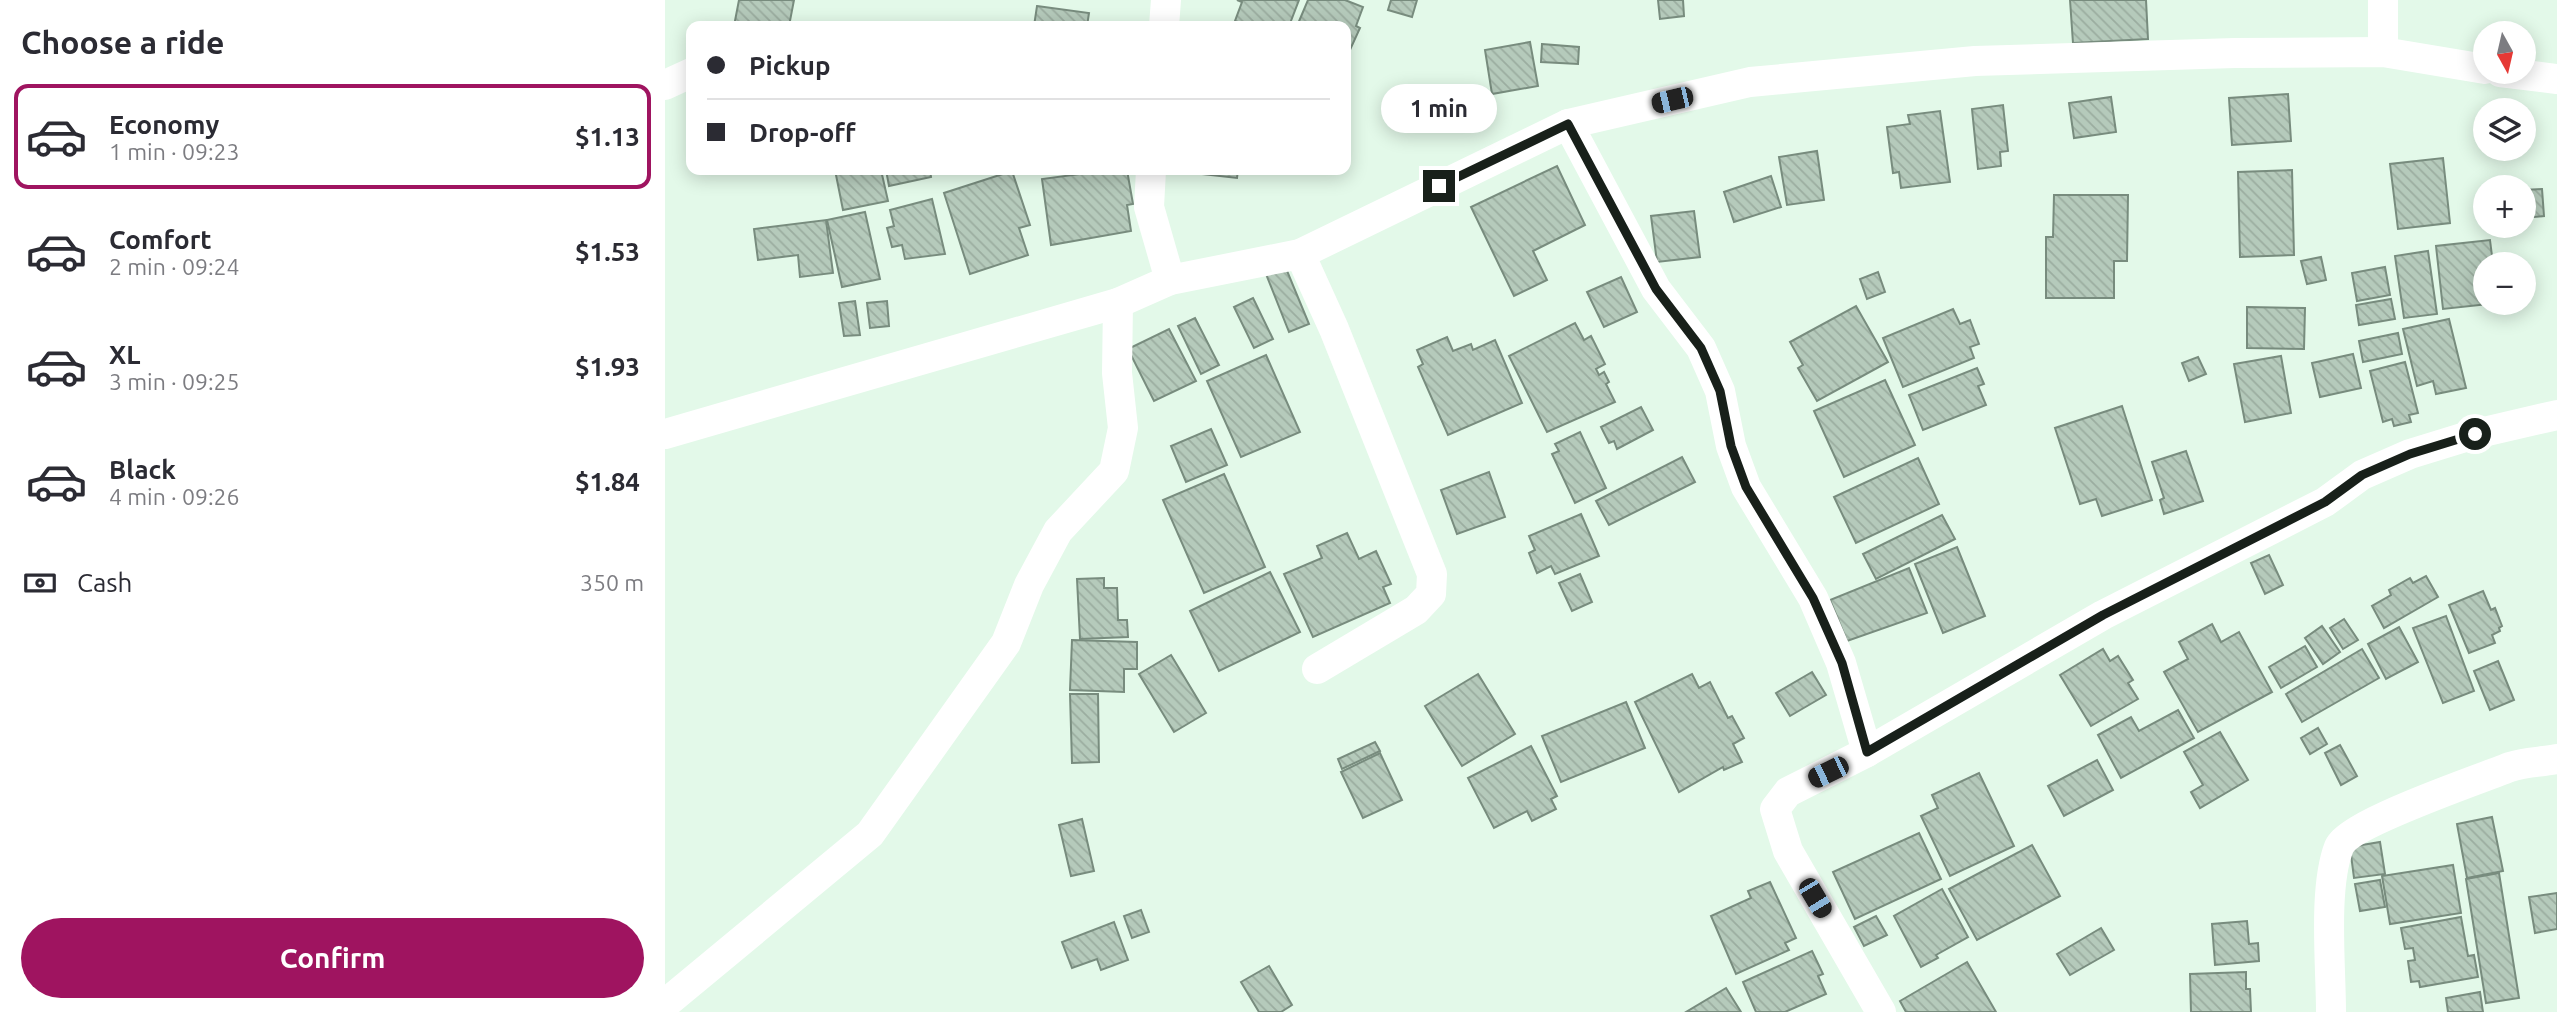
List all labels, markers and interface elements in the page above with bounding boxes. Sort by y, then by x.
north arrow [2473,21,2536,84]
map controls [2473,21,2536,315]
text: Choose a ride [21,24,224,60]
text: Pickup [749,51,831,80]
callout: 1 min [1381,85,1497,134]
car [1650,85,1695,115]
text: 1 min [1410,96,1468,121]
button: layers [2473,98,2536,161]
icon: car [25,105,88,168]
text: Economy [109,110,219,139]
text: Drop-off [749,118,856,147]
text: $1.13 [575,122,640,151]
text: 1 min · 09:23 [109,139,240,164]
route end [1423,170,1455,202]
button: + [2473,175,2536,238]
icon: car [25,220,88,283]
text: Comfort [109,225,212,254]
text: $1.53 [575,237,640,266]
button: − [2473,252,2536,315]
text: 2 min · 09:24 [109,254,240,279]
icon: car [25,335,88,398]
text: XL [109,340,140,369]
text: $1.93 [575,352,640,381]
text: 3 min · 09:25 [109,369,240,394]
route start [2459,418,2491,450]
icon: car [25,450,88,513]
text: Black [109,455,176,484]
text: $1.84 [575,467,640,496]
text: 4 min · 09:26 [109,484,240,509]
icon: cash [21,564,59,602]
text: Cash [77,568,132,597]
text: 350 m [580,570,644,595]
car [1805,753,1852,791]
car [1796,875,1835,921]
button: Confirm [21,918,644,998]

